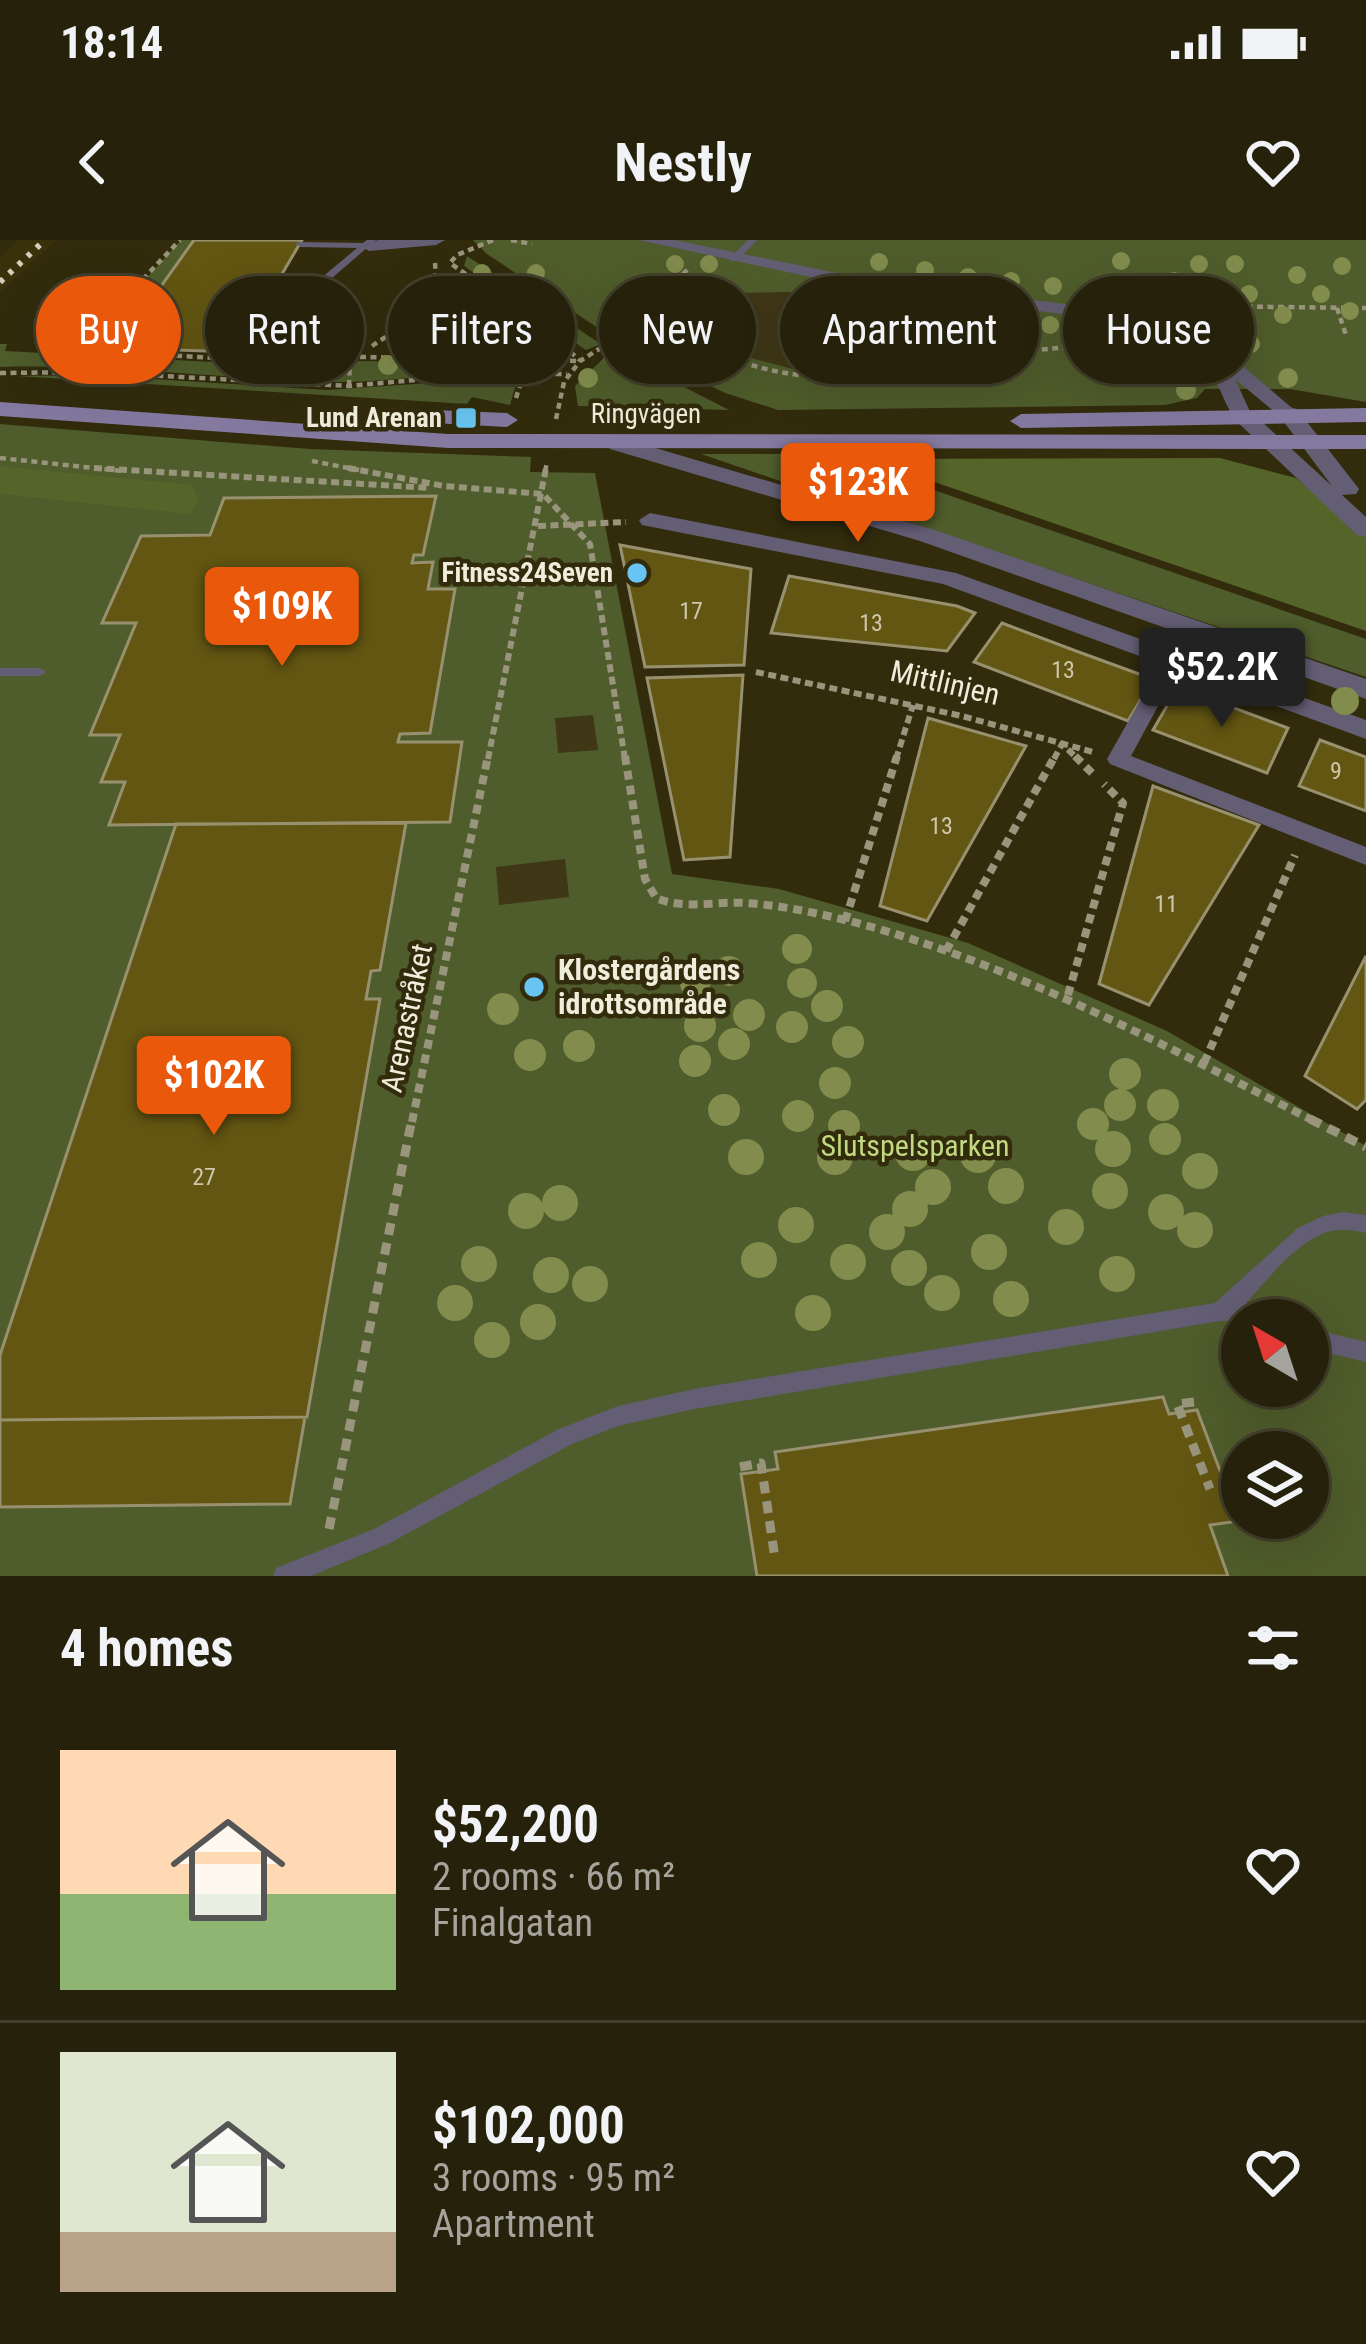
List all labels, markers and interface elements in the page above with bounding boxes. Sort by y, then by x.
text: 18:14 [60,16,163,69]
icon: back [60,129,126,195]
icon: heart [1240,129,1306,195]
text: Nestly [614,131,752,194]
chip: Buy [36,276,181,384]
chip: Rent [205,276,364,384]
chip: Filters [388,276,575,384]
chip: New [599,276,756,384]
chip: Apartment [780,276,1039,384]
chip: House [1063,276,1254,384]
street label: Ringvägen [591,398,701,430]
place label: Lund Arenan [306,402,442,434]
marker: Lund Arenan [453,405,479,431]
pin: $123K [774,443,942,545]
text: $123K [808,459,908,505]
place label: Fitness24Seven [442,557,613,589]
marker: Fitness24Seven [624,560,650,586]
pin: $109K [198,567,366,669]
text: $109K [232,583,332,629]
house number: 17 [679,597,703,625]
house number: 13 [859,609,883,637]
pin: $52.2K [1124,628,1320,730]
text: $52.2K [1166,644,1278,690]
street label: Mittlinjen [887,653,1003,712]
house number: 13 [1051,656,1075,684]
house number: 9 [1330,757,1342,785]
house number: 13 [929,812,953,840]
house number: 11 [1154,890,1178,918]
street label: Arenastråket [374,941,439,1095]
place label: Klostergårdens idrottsområde [558,952,740,1021]
marker: Klostergårdens idrottsområde [521,974,547,1000]
pin: $102K [130,1036,298,1138]
text: $102K [164,1052,264,1098]
park label: Slutspelsparken [820,1128,1010,1163]
house number: 27 [192,1163,216,1191]
north arrow [1221,1299,1329,1407]
map controls [1221,1299,1329,1539]
button: layers [1221,1431,1329,1539]
icon: filters [1240,1615,1306,1681]
text: 4 homes [60,1619,233,1678]
text: $52,200 [432,1795,599,1854]
icon: home [156,1798,300,1942]
icon: heart [1240,1837,1306,1903]
text: 2 rooms · 66 m² [432,1854,675,1900]
text: Finalgatan [432,1900,593,1946]
text: $102,000 [432,2096,625,2155]
icon: home [156,2100,300,2244]
icon: heart [1240,2139,1306,2205]
text: 3 rooms · 95 m² [432,2155,675,2201]
text: Apartment [432,2201,595,2247]

